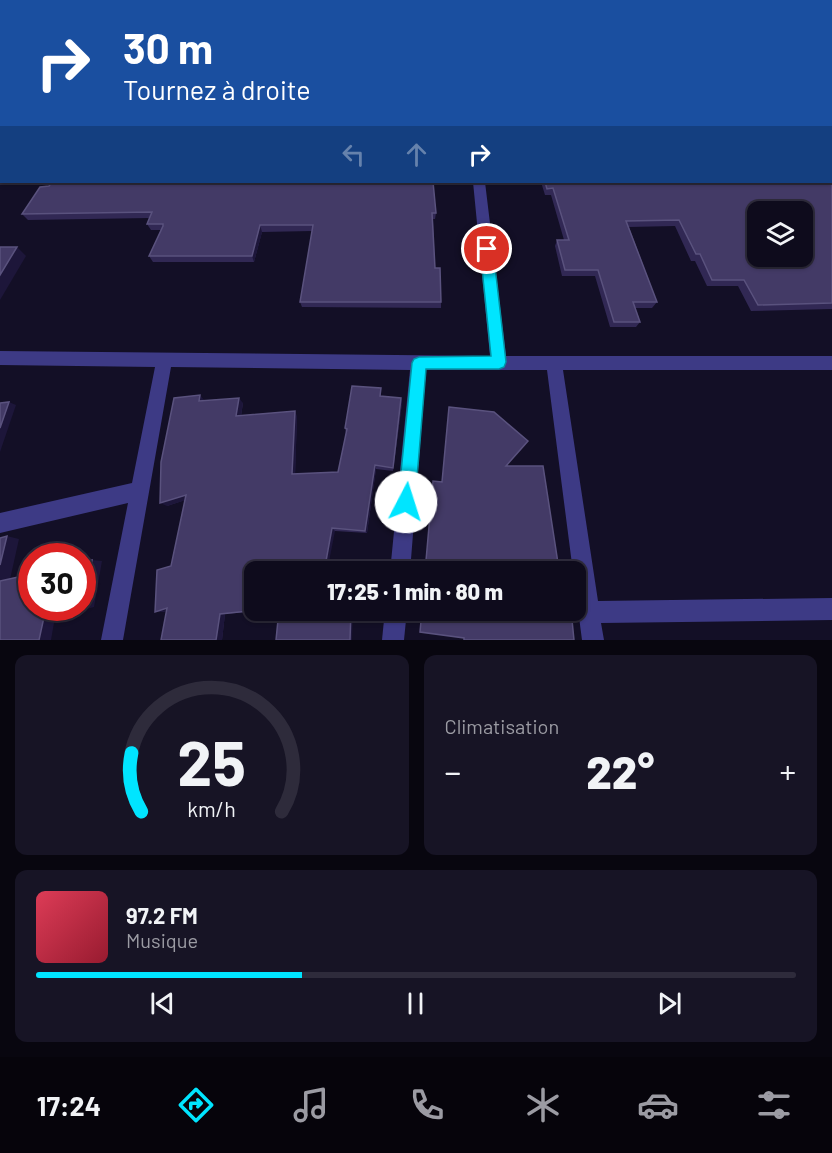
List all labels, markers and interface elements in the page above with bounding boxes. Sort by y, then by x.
text: 30 m [123,22,213,72]
icon: right [24,24,102,102]
text: Tournez à droite [123,73,311,105]
icon: left [337,138,370,171]
icon: ahead [400,138,433,171]
icon: right [463,138,496,171]
map controls [747,201,813,267]
button: layers [747,201,813,267]
pin [461,223,512,274]
icon: arrive [470,232,503,265]
position arrow [374,470,438,534]
speed limit sign: 30 [18,543,96,621]
text: 17:25 · 1 min · 80 m [327,578,503,604]
text: Climatisation [445,714,559,738]
text: 25 [177,724,246,798]
text: 22° [586,744,654,798]
text: − [445,751,461,791]
text: + [779,751,796,791]
text: km/h [187,796,236,821]
text: 97.2 FM [126,902,198,928]
text: Musique [126,928,198,952]
icon: previous [146,987,179,1020]
icon: pause [399,987,432,1020]
icon: next [653,987,686,1020]
icon: directions [175,1084,217,1126]
icon: music [290,1084,332,1126]
icon: phone [406,1084,448,1126]
icon: climate [522,1084,564,1126]
icon: car [637,1084,679,1126]
icon: filters [753,1084,795,1126]
text: 17:24 [37,1089,101,1121]

